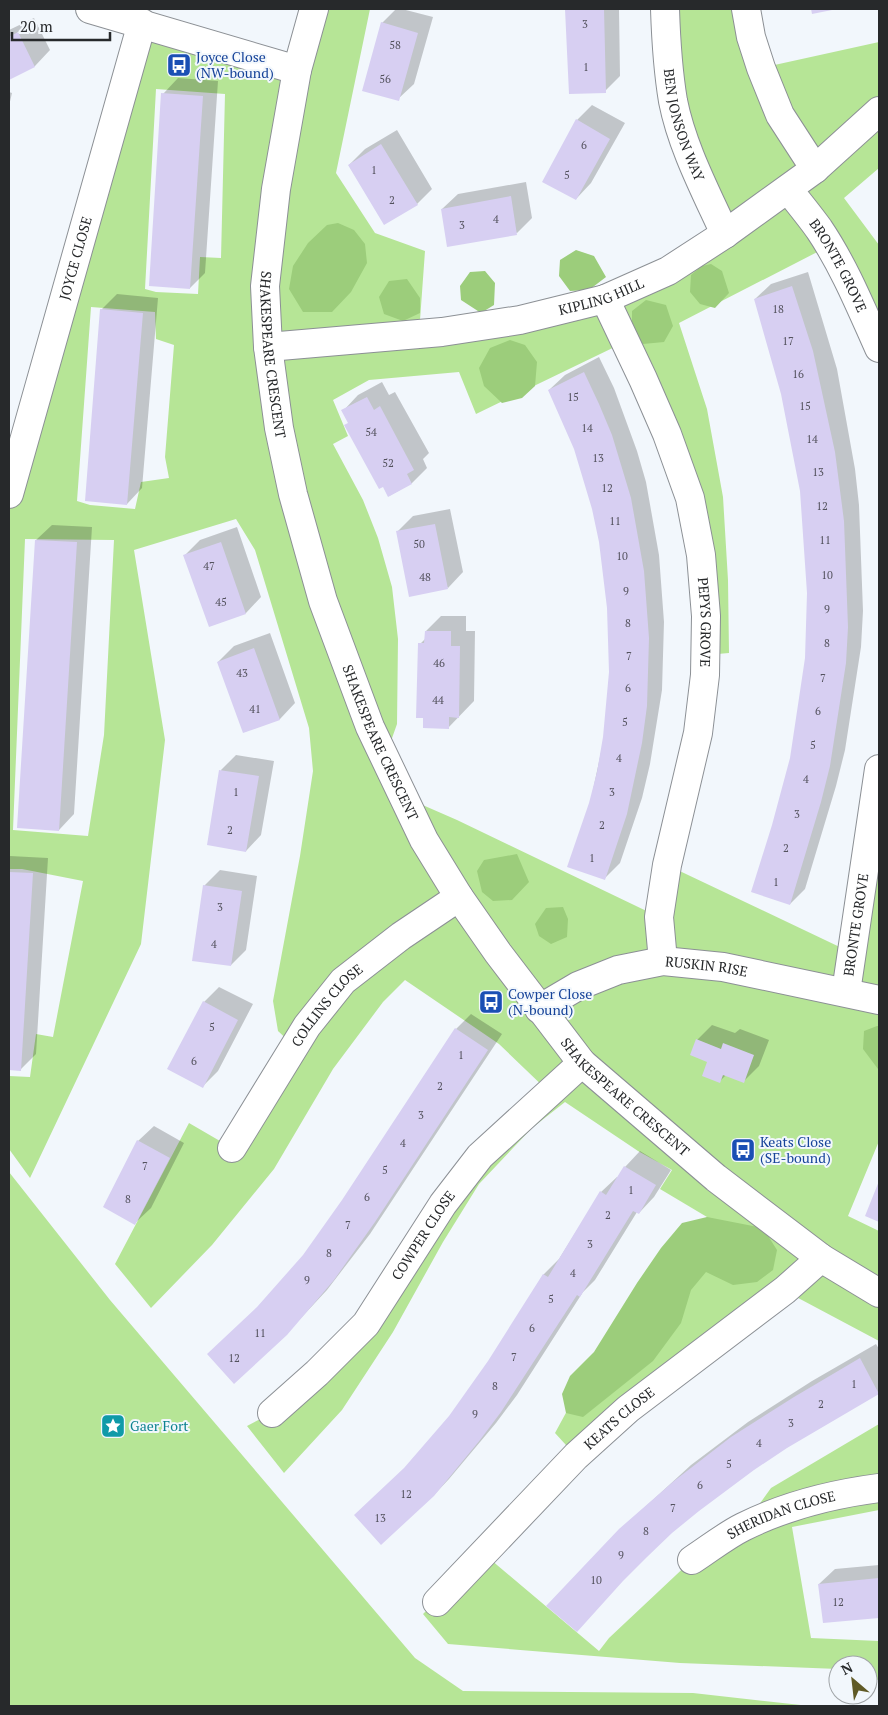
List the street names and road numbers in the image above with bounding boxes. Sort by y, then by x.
street label: BEN JONSON WAY [660,68,710,185]
street label: JOYCE CLOSE [54,214,96,302]
street label: BRONTE GROVE [806,215,872,315]
street label: SHAKESPEARE CRESCENT [256,270,291,441]
street label: KIPLING HILL [556,273,647,319]
street label: PEPYS GROVE [694,576,716,667]
street label: SHAKESPEARE CRESCENT [339,662,423,824]
street label: BRONTE GROVE [838,872,872,977]
street label: RUSKIN RISE [664,951,749,981]
street label: COLLINS CLOSE [287,959,366,1050]
street label: SHAKESPEARE CRESCENT [557,1033,694,1160]
street label: COWPER CLOSE [387,1186,459,1283]
street label: KEATS CLOSE [579,1382,658,1454]
street label: SHERIDAN CLOSE [723,1486,837,1543]

